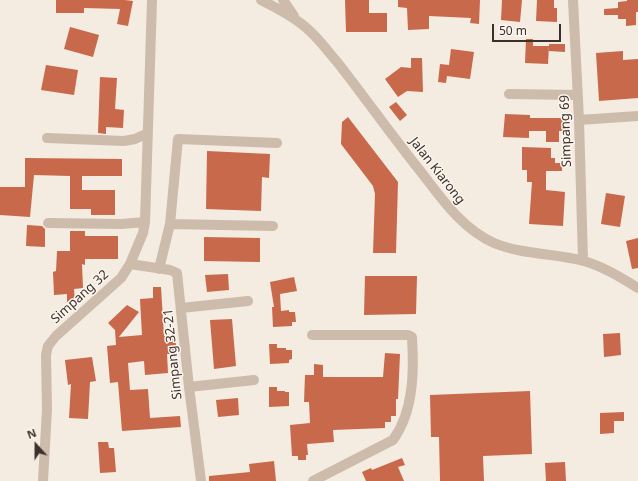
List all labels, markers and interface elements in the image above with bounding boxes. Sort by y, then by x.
scale bar [494,16,563,42]
text: 50 m [499,22,527,39]
street label: Simpang 69 [557,95,575,167]
street label: Jalan Kiarong [406,134,468,208]
street label: Simpang 32 [48,267,112,327]
street label: Simpang 32-21 [160,308,186,400]
north arrow [16,425,56,465]
text: N [25,425,38,442]

